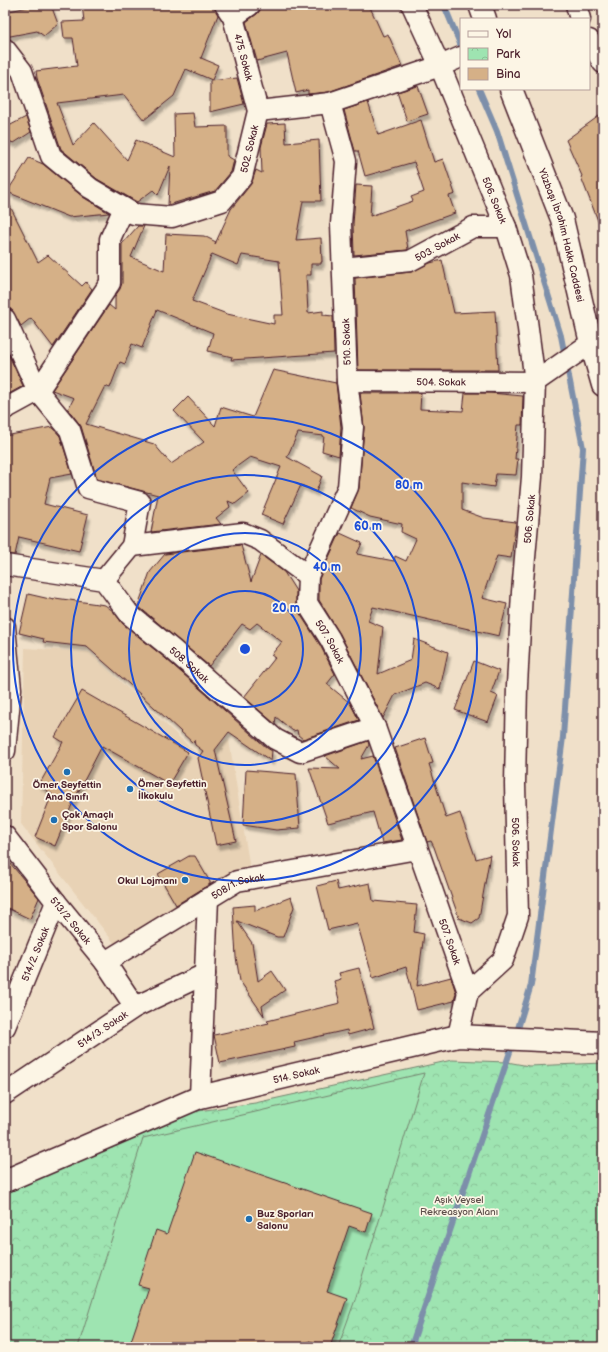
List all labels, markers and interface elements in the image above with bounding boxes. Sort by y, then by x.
legend [460,18,590,90]
text: Yol [495,27,511,42]
street label: 475. Sokak [231,32,255,82]
text: Park [496,47,520,62]
text: Bina [496,67,521,82]
street label: 502. Sokak [238,124,261,174]
street label: Yüzbaşı İbrahim Hakkı Caddesi [535,166,586,303]
street label: 506. Sokak [479,175,509,226]
street label: 503. Sokak [413,230,462,264]
street label: 510. Sokak [340,318,354,366]
street label: 504. Sokak [416,376,466,389]
text: 80 m [395,478,423,493]
street label: 506. Sokak [522,494,538,544]
text: 60 m [354,519,382,534]
text: 40 m [313,560,341,575]
text: 20 m [272,601,300,616]
street label: 507. Sokak [312,618,346,666]
centre of rings [238,642,252,656]
street label: 508. Sokak [166,644,211,686]
marker: Ömer Seyfettin Ana Sınıfı [62,767,72,777]
place label: Ömer Seyfettin İlkokulu [138,778,207,802]
place label: Ömer Seyfettin Ana Sınıfı [33,779,102,803]
marker: Ömer Seyfettin İlkokulu [125,784,135,794]
place label: Çok Amaçlı Spor Salonu [62,809,118,833]
marker: Çok Amaçlı Spor Salonu [49,815,59,825]
street label: 506. Sokak [509,817,522,867]
street label: 508/1. Sokak [209,871,266,902]
place label: Okul Lojmanı [118,875,177,887]
marker: Okul Lojmanı [180,875,190,885]
street label: 513/2. Sokak [47,895,93,947]
street label: 507. Sokak [436,917,463,967]
street label: 514/2. Sokak [19,925,52,983]
street label: 514/3. Sokak [75,1009,130,1051]
street label: 514. Sokak [272,1064,321,1087]
park label: Aşık Veysel Rekreasyon Alanı [420,1194,498,1218]
place label: Buz Sporları Salonu [257,1208,313,1232]
marker: Buz Sporları Salonu [244,1214,254,1224]

